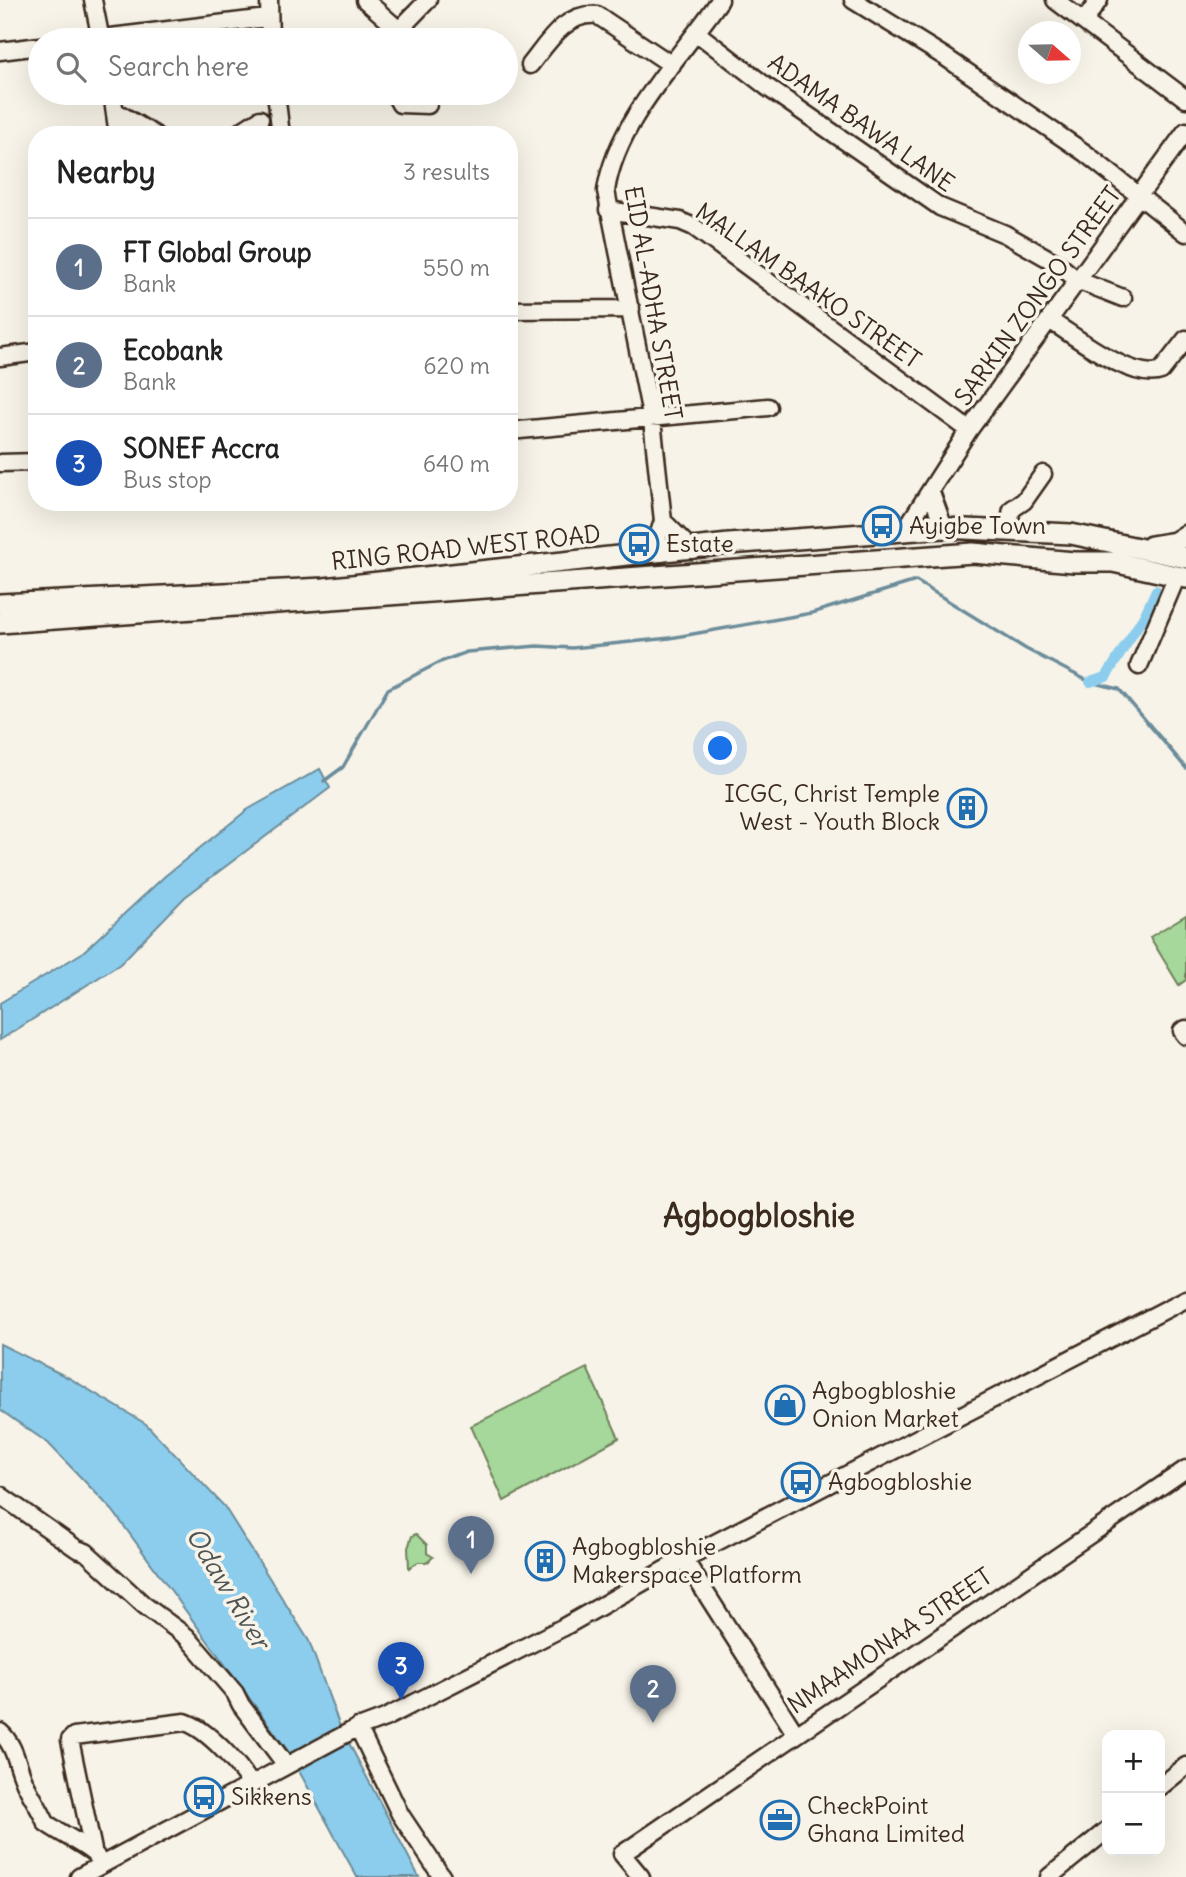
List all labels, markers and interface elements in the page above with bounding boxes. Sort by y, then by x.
north arrow [1018,21,1081,84]
search box [28,28,518,105]
street label: ADAMA BAWA LANE [763,47,960,198]
icon: search [52,48,90,86]
text: Search here [108,50,249,83]
text: Nearby [56,153,156,191]
text: 3 results [403,157,490,186]
street label: SARKIN ZONGO STREET [948,180,1127,411]
street label: EID AL-ADHA STREET [619,184,689,422]
street label: MALLAM BAAKO STREET [690,196,927,374]
text: FT Global Group [123,236,312,269]
text: 1 [74,253,84,282]
text: 550 m [423,253,490,282]
text: Bank [123,269,176,298]
text: Ecobank [123,334,223,367]
text: 2 [73,351,85,380]
text: 620 m [423,351,490,380]
text: Bank [123,367,176,396]
text: SONEF Accra [123,432,280,465]
text: 3 [72,449,86,478]
text: 640 m [423,449,490,478]
text: Bus stop [123,465,212,494]
bus stop icon: Ayigbe Town [861,505,903,547]
place label: Ayigbe Town [909,510,1046,540]
street label: RING ROAD WEST ROAD [330,518,602,576]
bus stop icon: Estate [618,523,660,565]
place label: Estate [666,528,734,558]
your location [703,731,737,765]
place label: ICGC, Christ Temple West - Youth Block [724,778,940,836]
building icon: ICGC, Christ Temple West - Youth Block [946,787,988,829]
district label: Agbogbloshie [663,1195,855,1236]
place label: Agbogbloshie Onion Market [812,1375,959,1433]
shop icon: Agbogbloshie Onion Market [764,1384,806,1426]
bus stop icon: Agbogbloshie [780,1461,822,1503]
place label: Agbogbloshie [828,1466,972,1496]
pin: 1 [448,1516,494,1574]
water label: Odaw River [179,1521,279,1658]
place label: Agbogbloshie Makerspace Platform [572,1531,802,1589]
building icon: Agbogbloshie Makerspace Platform [524,1540,566,1582]
street label: NMAAMONAA STREET [782,1561,997,1720]
pin: 3 [378,1642,424,1700]
pin: 2 [630,1665,676,1723]
map controls [1102,1730,1165,1856]
button: + [1102,1730,1165,1793]
bus stop icon: Sikkens [183,1776,225,1818]
place label: Sikkens [231,1781,312,1811]
place label: CheckPoint Ghana Limited [807,1790,965,1848]
button: − [1102,1793,1165,1856]
office icon: CheckPoint Ghana Limited [759,1799,801,1841]

